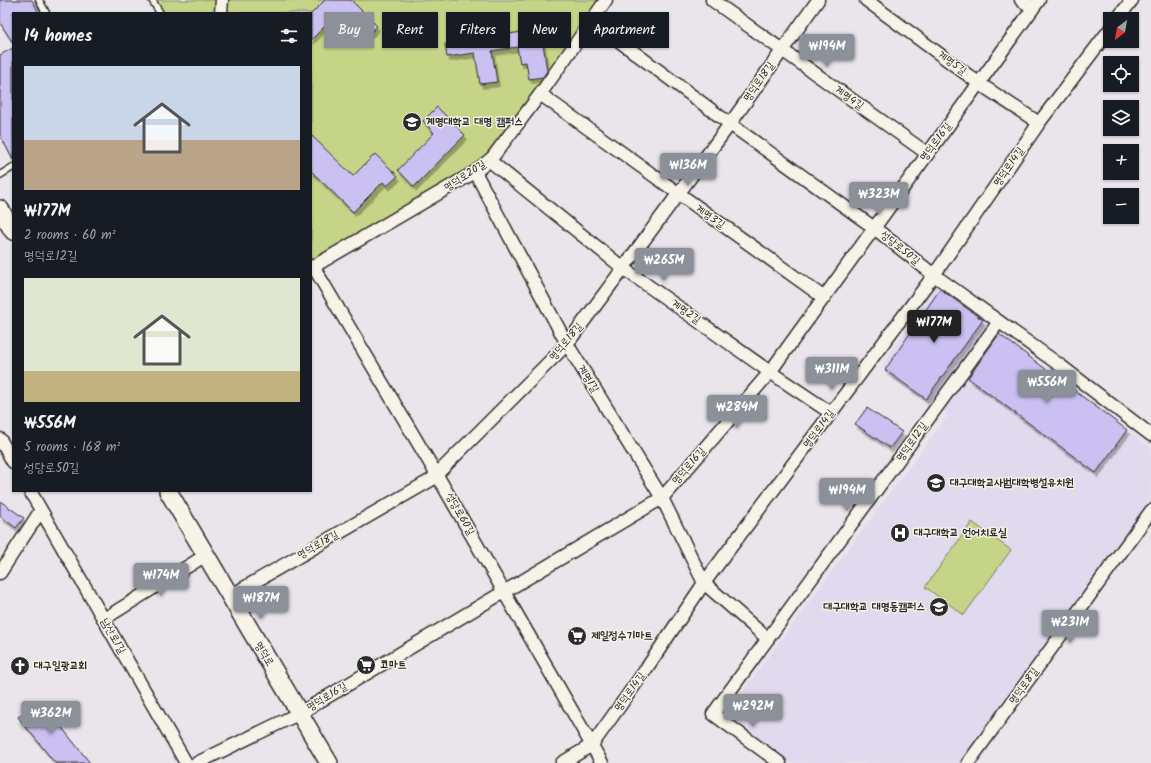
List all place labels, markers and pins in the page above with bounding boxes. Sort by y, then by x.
pin: ₩194M [799,34,855,68]
school or university icon: 계명대학교 대명 캠퍼스 [401,111,423,133]
place label: 계명대학교 대명 캠퍼스 [426,113,523,131]
pin: ₩136M [660,153,716,187]
pin: ₩323M [851,182,907,216]
pin: ₩265M [636,248,692,282]
pin: ₩177M [906,310,962,344]
pin: ₩311M [804,357,860,391]
pin: ₩556M [1019,370,1075,404]
pin: ₩284M [709,395,765,429]
school or university icon: 대구대학교사범대학병설유치원 [925,472,947,494]
place label: 대구대학교사범대학병설유치원 [950,474,1074,492]
pin: ₩194M [819,478,875,512]
hospital icon: 대구대학교 언어치료실 [889,522,911,544]
place label: 대구대학교 언어치료실 [914,524,1007,542]
pin: ₩174M [133,563,189,597]
pin: ₩187M [233,586,289,620]
school or university icon: 대구대학교 대명동캠퍼스 [928,596,950,618]
place label: 대구대학교 대명동캠퍼스 [823,598,925,616]
pin: ₩231M [1042,610,1098,644]
supermarket icon: 제일정수기마트 [566,625,588,647]
place label: 제일정수기마트 [591,627,653,645]
supermarket icon: 코마트 [355,654,377,676]
church icon: 대구일광교회 [9,655,31,677]
place label: 코마트 [380,656,407,674]
place label: 대구일광교회 [34,657,87,675]
pin: ₩292M [725,694,781,728]
pin: ₩362M [23,701,79,735]

